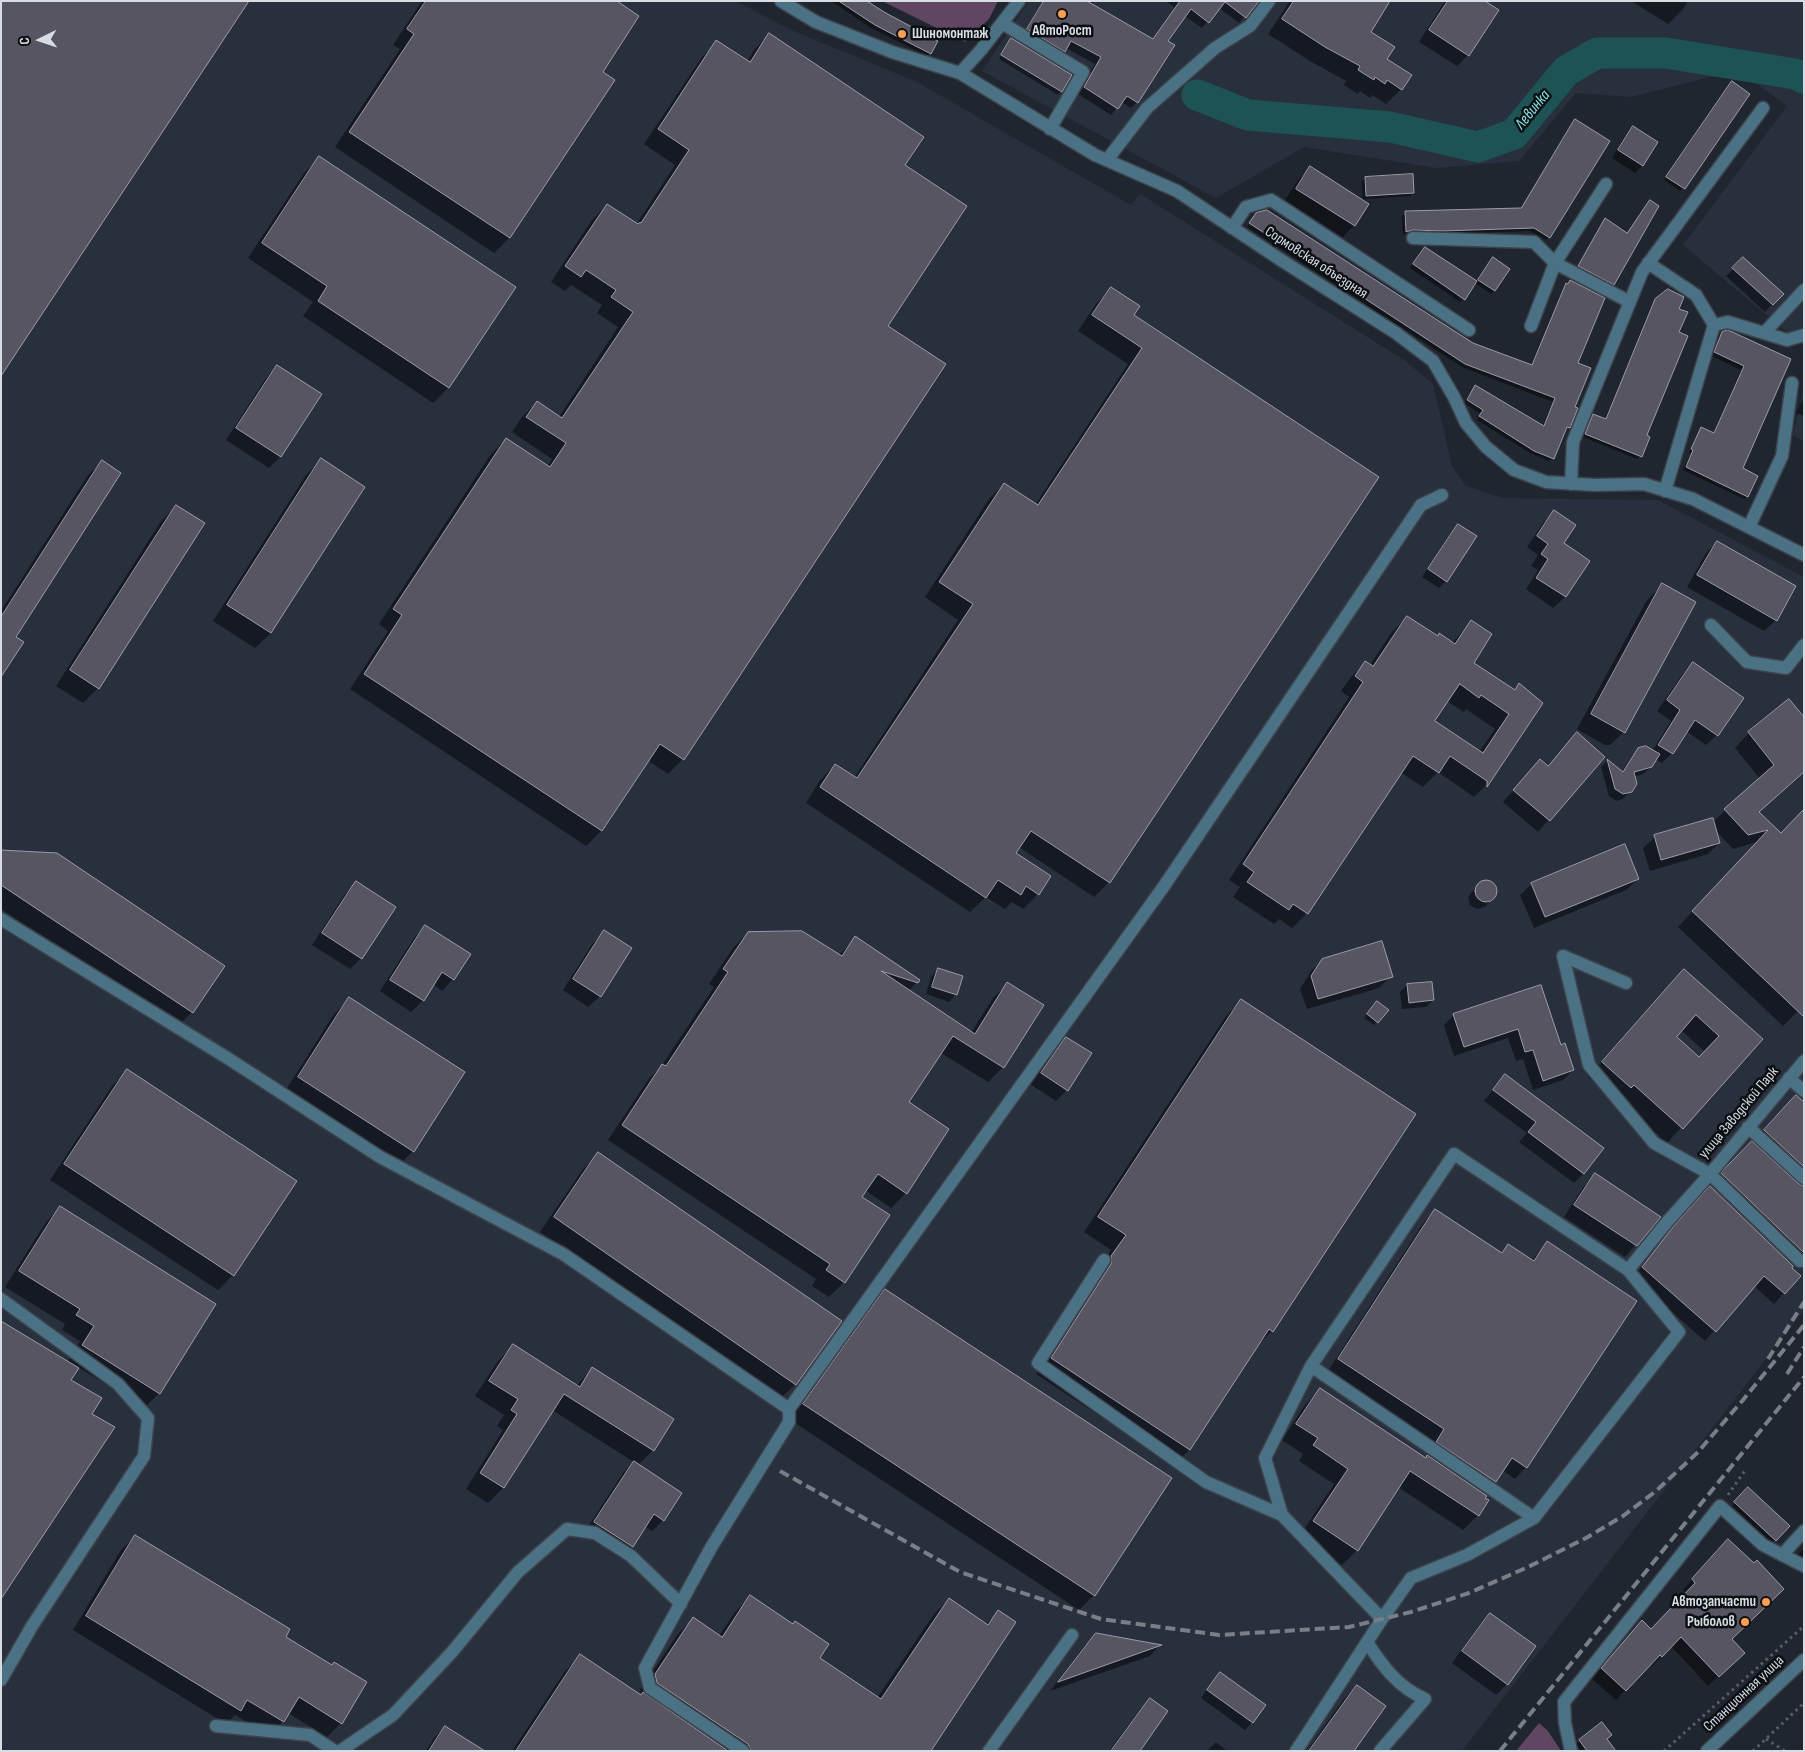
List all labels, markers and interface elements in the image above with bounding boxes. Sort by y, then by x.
marker: АвтоРост [1056,8,1068,20]
north arrow [15,15,65,65]
place label: АвтоРост [1032,22,1092,40]
place label: Шиномонтаж [912,25,988,43]
marker: Шиномонтаж [896,28,908,40]
text: С [16,37,33,45]
water label: Левинка [1511,87,1555,133]
street label: Сормовская объездная [1261,223,1371,303]
street label: улица Заводской Парк [1695,1063,1783,1163]
place label: Автозапчасти [1672,1593,1756,1611]
marker: Автозапчасти [1760,1596,1772,1608]
place label: Рыболов [1687,1613,1735,1631]
marker: Рыболов [1739,1616,1751,1628]
street label: Станционная улица [1700,1652,1788,1736]

